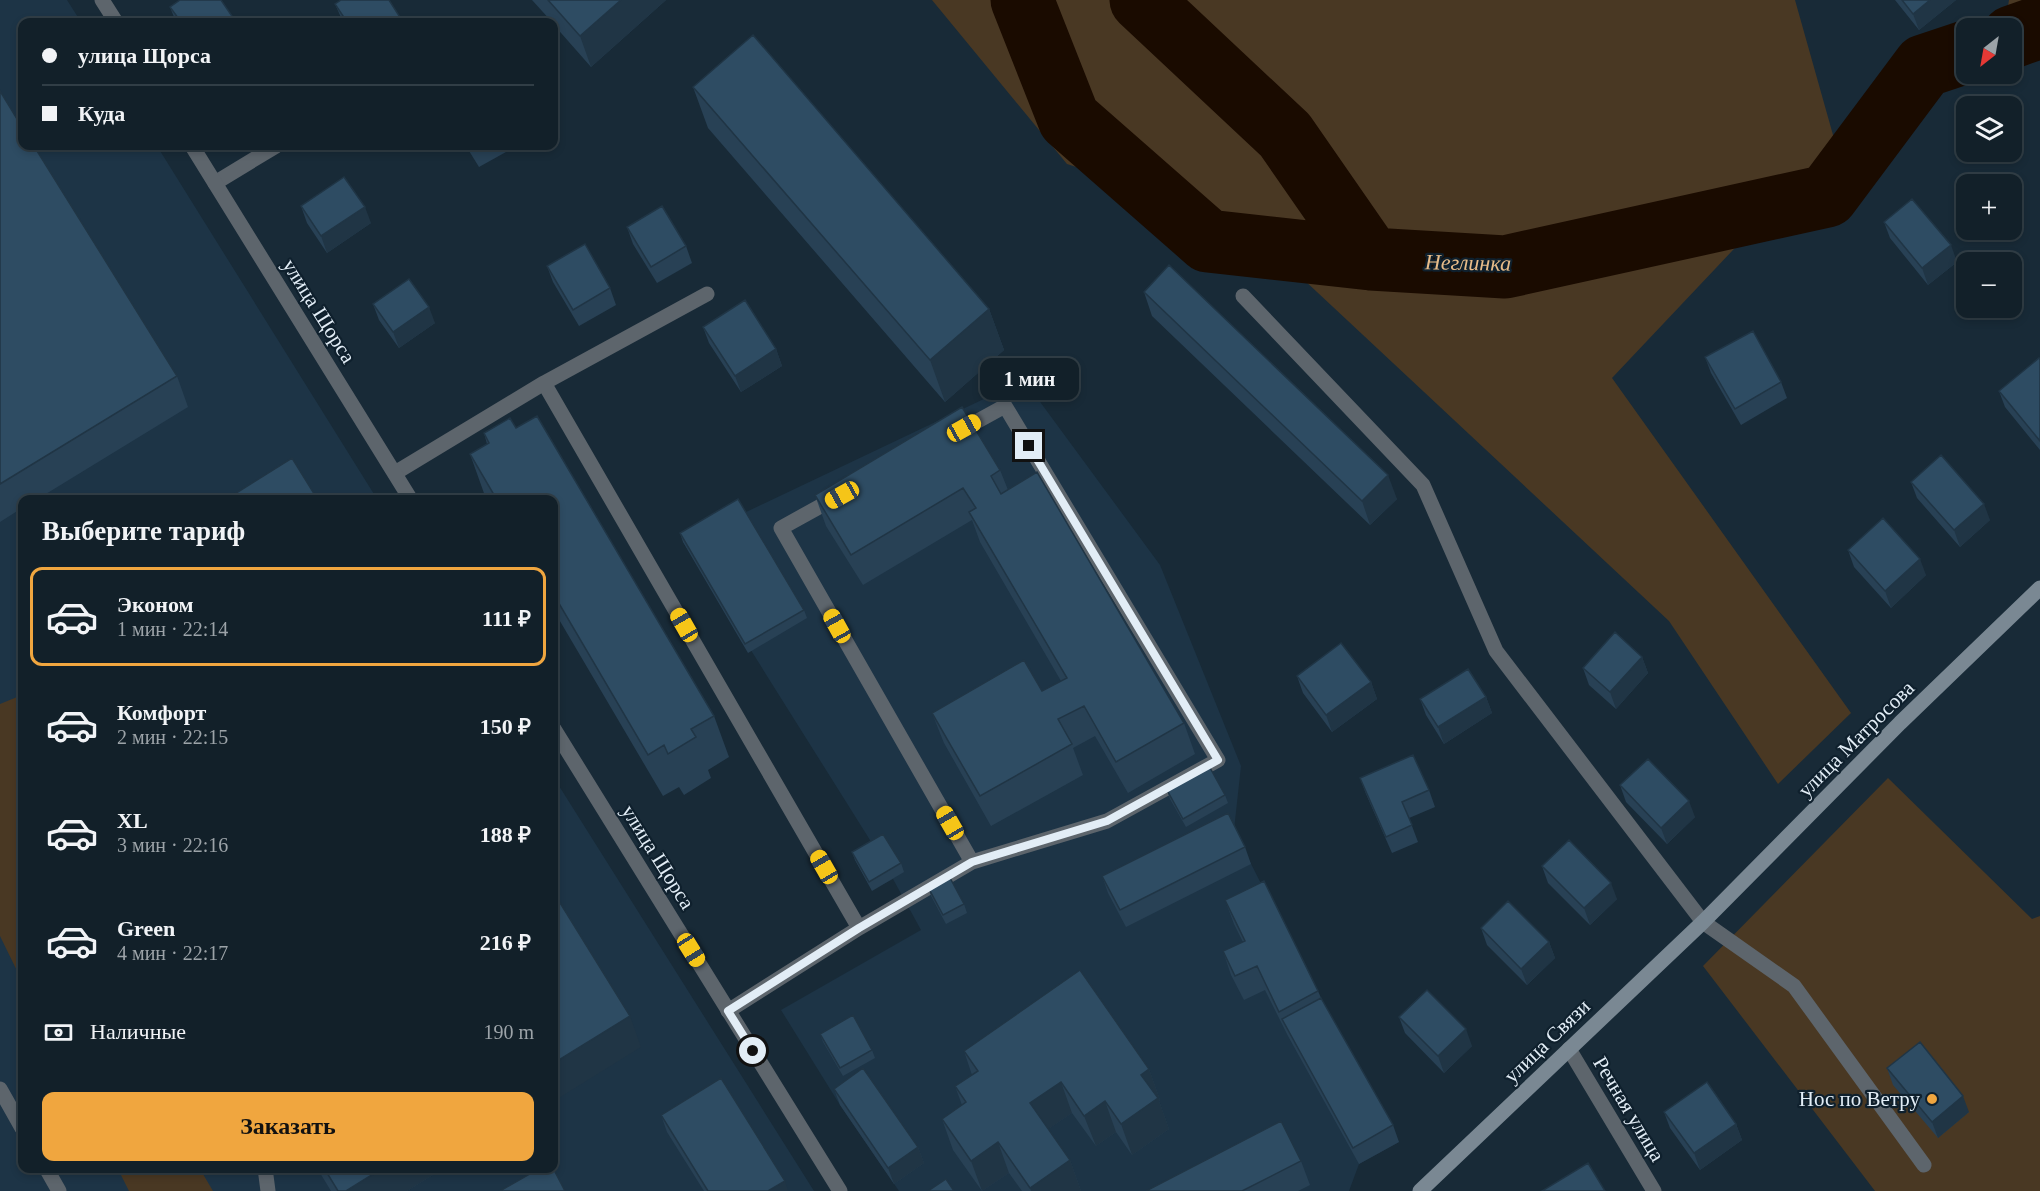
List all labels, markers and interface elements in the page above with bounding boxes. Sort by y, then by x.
north arrow [1956,18,2022,84]
map controls [1956,18,2022,318]
text: улица Щорса [78,43,211,68]
button: layers [1956,96,2022,162]
text: Куда [78,101,125,126]
button: + [1956,174,2022,240]
water label: Неглинка [1424,249,1511,276]
button: − [1956,252,2022,318]
street label: улица Щорса [278,255,361,368]
callout: 1 мин [980,359,1078,401]
text: 1 мин [1004,368,1055,390]
car [944,411,984,445]
route end [1015,432,1042,459]
car [822,478,862,512]
text: Выберите тариф [42,516,245,546]
icon: car [45,590,99,644]
text: Эконом [117,592,194,617]
car [667,605,701,645]
text: 111 ₽ [482,606,531,631]
car [820,606,854,646]
text: 1 мин · 22:14 [117,618,228,640]
street label: улица Матросова [1793,675,1920,802]
icon: car [45,698,99,752]
text: Комфорт [117,700,206,725]
text: 150 ₽ [480,714,531,739]
text: 2 мин · 22:15 [117,726,228,748]
street label: улица Щорса [617,801,700,914]
car [933,803,967,843]
icon: car [45,806,99,860]
text: XL [117,808,148,833]
text: 188 ₽ [480,822,531,847]
text: 3 мин · 22:16 [117,834,228,856]
car [807,847,841,887]
icon: car [45,914,99,968]
text: Green [117,916,175,941]
text: 216 ₽ [480,930,531,955]
car [674,930,708,970]
text: 4 мин · 22:17 [117,942,228,964]
street label: улица Связи [1499,994,1595,1088]
icon: cash [42,1016,75,1049]
text: Наличные [90,1019,186,1044]
text: 190 m [483,1021,534,1043]
route start [739,1037,766,1064]
street label: Речная улица [1588,1052,1670,1166]
place label: Нос по Ветру [1799,1087,1920,1111]
button: Заказать [42,1092,534,1161]
marker: Нос по Ветру [1925,1092,1939,1106]

